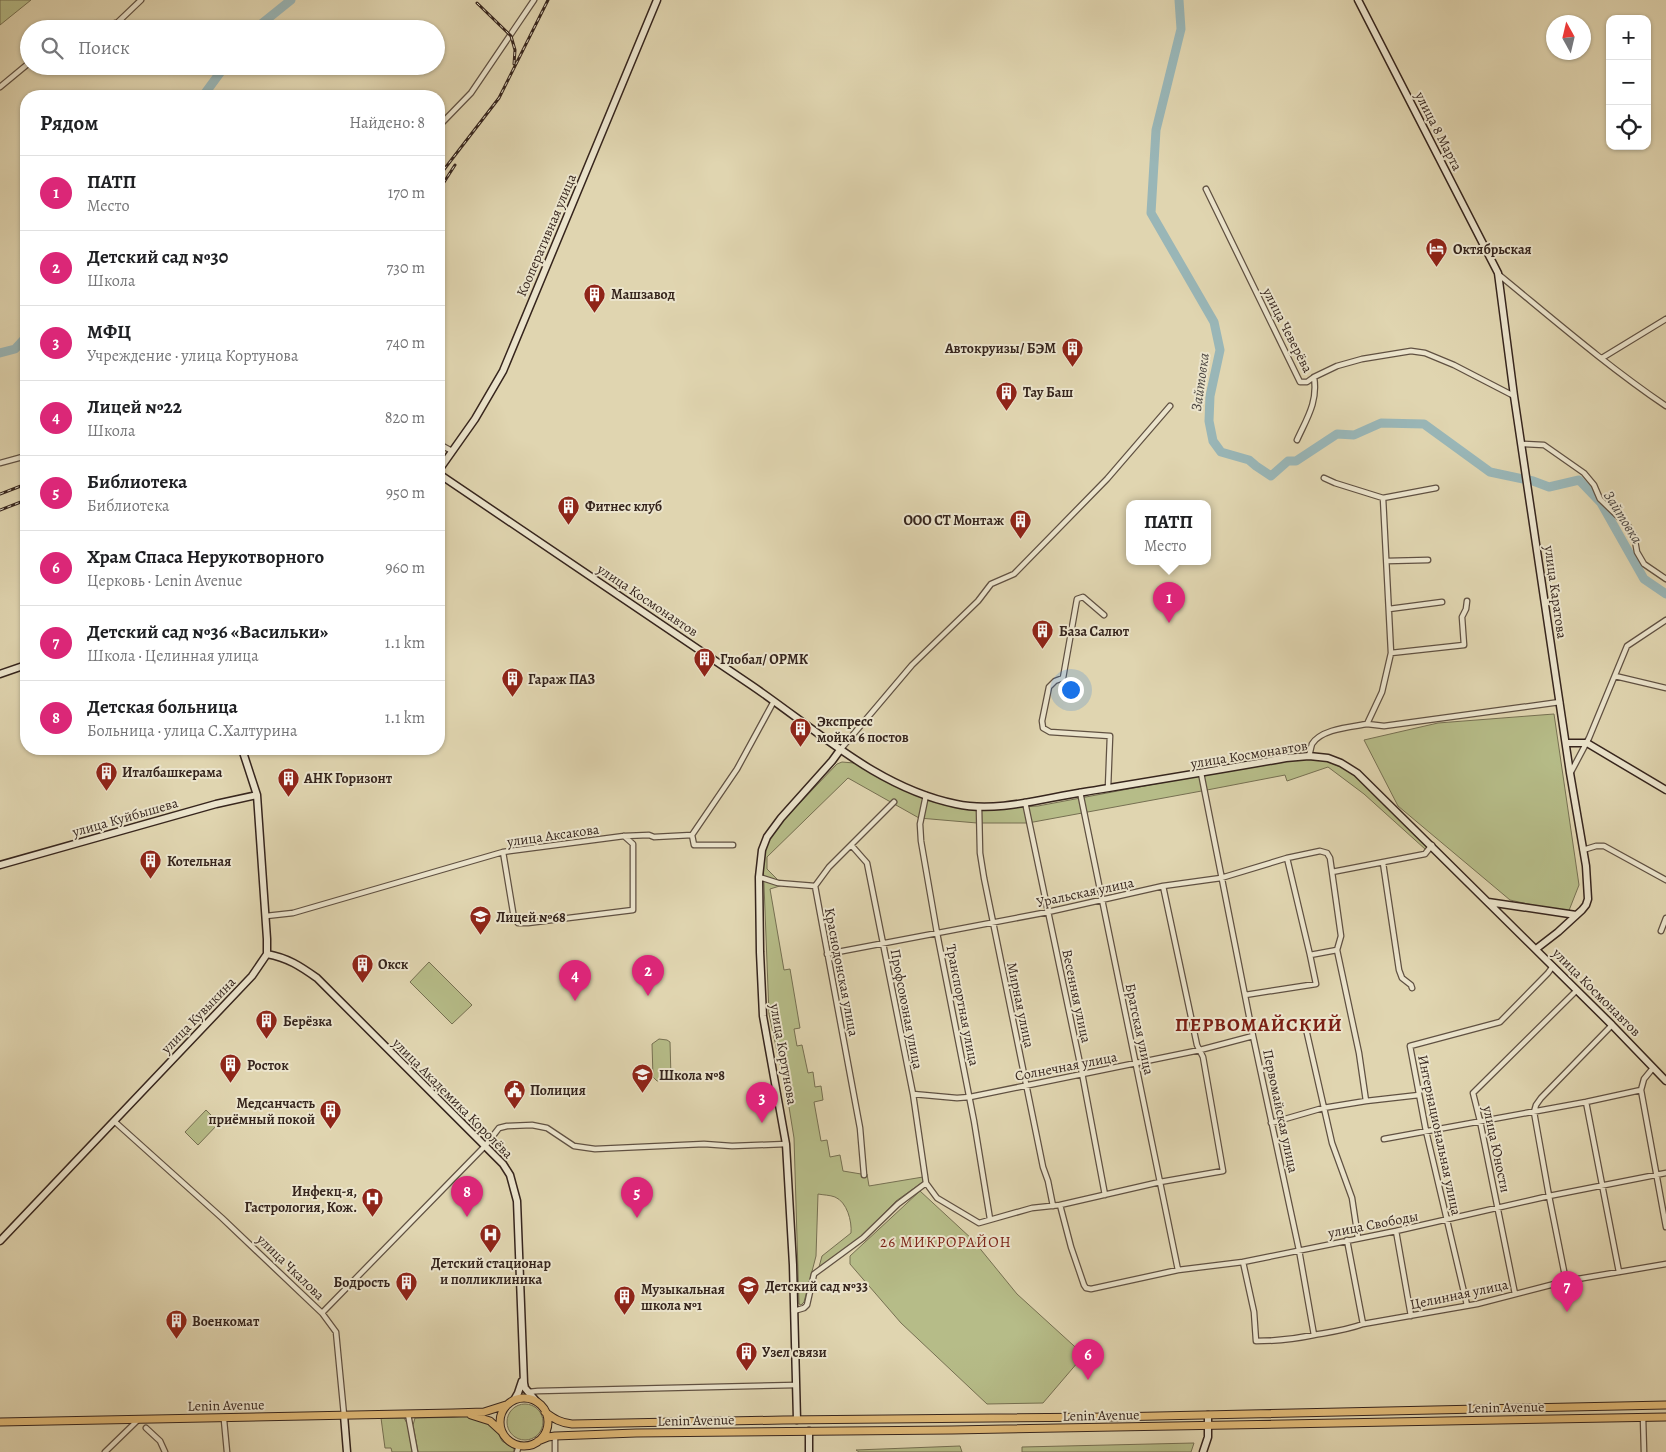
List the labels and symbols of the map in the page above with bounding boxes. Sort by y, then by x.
north arrow [1546,15,1591,60]
street label: улица 8 Марта [1410,88,1467,174]
street label: Кооперативная улица [512,170,581,300]
hotel icon: Октябрьская [1425,237,1449,268]
place label: Октябрьская [1453,240,1532,259]
building icon: Машзавод [583,282,607,313]
street label: улица Чеверёва [1258,284,1317,376]
place label: Машзавод [611,285,675,304]
building icon: Автокруизы/ БЭМ [1060,336,1084,367]
place label: Автокруизы/ БЭМ [944,339,1056,358]
water label: Зайтовка [1186,351,1214,413]
building icon: Тау Баш [995,380,1019,411]
place label: Тау Баш [1023,383,1073,402]
water label: Зайтовка [1599,487,1647,547]
building icon: Фитнес клуб [557,494,581,525]
place label: Фитнес клуб [585,497,662,516]
building icon: ООО СТ Монтаж [1008,508,1032,539]
place label: ООО СТ Монтаж [903,511,1004,530]
street label: улица Каратова [1539,543,1572,640]
street label: улица Космонавтов [593,559,702,641]
pin: 1 [1153,582,1185,623]
building icon: База Салют [1031,619,1055,650]
place label: База Салют [1059,622,1130,641]
building icon: Глобал/ ОРМК [692,647,716,678]
place label: Глобал/ ОРМК [720,650,809,669]
building icon: Гараж ПАЗ [500,667,524,698]
place label: Гараж ПАЗ [528,670,596,689]
your location [1058,677,1084,703]
place label: Экспресс мойка 6 постов [817,712,909,747]
building icon: Экспресс мойка 6 постов [789,717,813,748]
street label: улица Космонавтов [1188,736,1309,773]
building icon: Италбашкерама [94,760,118,791]
place label: Италбашкерама [122,763,223,782]
building icon: АНК Горизонт [276,766,300,797]
place label: АНК Горизонт [303,769,393,788]
street label: улица Куйбышева [69,793,181,842]
street label: улица Аксакова [505,820,601,852]
building icon: Котельная [139,849,163,880]
place label: Котельная [167,852,231,871]
street label: Уральская улица [1035,873,1136,912]
school or university icon: Лицей №68 [468,905,492,936]
street label: Краснодонская улица [820,906,863,1039]
place label: Лицей №68 [496,908,566,927]
street label: Транспортная улица [941,943,984,1068]
street label: улица Космонавтов [1548,943,1645,1041]
street label: Профсоюзная улица [886,947,928,1071]
street label: Весенняя улица [1057,948,1096,1045]
building icon: Окск [350,952,374,983]
place label: Окск [378,955,409,974]
pin: 2 [632,955,664,996]
pin: 4 [559,960,591,1001]
street label: Мирная улица [1002,960,1039,1050]
street label: улица Кувыкина [156,973,240,1058]
street label: Братская улица [1121,982,1159,1077]
street label: улица Кортунова [765,1001,802,1107]
building icon: Берёзка [255,1009,279,1040]
place label: Берёзка [283,1012,333,1031]
district label: ПЕРВОМАЙСКИЙ [1175,1012,1343,1038]
street label: улица Академика Королёва [387,1033,518,1163]
street label: Солнечная улица [1013,1047,1119,1086]
street label: Первомайская улица [1258,1048,1303,1175]
building icon: Росток [219,1053,243,1084]
street label: Интернациональная улица [1413,1053,1466,1218]
place label: Росток [247,1056,289,1075]
school or university icon: Школа №8 [631,1063,655,1094]
place label: Школа №8 [659,1066,725,1085]
public building icon: Полиция [502,1078,526,1109]
place label: Полиция [530,1081,586,1100]
pin: 3 [746,1082,778,1123]
place label: Медсанчасть приёмный покой [208,1094,316,1129]
building icon: Медсанчасть приёмный покой [319,1099,343,1130]
street label: улица Юности [1478,1103,1515,1194]
pin: 8 [451,1176,483,1217]
pin: 5 [621,1177,653,1218]
place label: Инфекц-я, Гастрология, Кож. [244,1182,357,1217]
hospital icon: Инфекц-я, Гастрология, Кож. [361,1187,385,1218]
street label: улица Свободы [1325,1206,1420,1243]
hospital icon: Детский стационар и полликлиника [479,1223,503,1254]
street label: улица Чкалова [252,1229,329,1305]
district label: 26 МИКРОРАЙОН [880,1232,1012,1252]
place label: Детский стационар и полликлиника [431,1254,551,1289]
building icon: Бодрость [394,1270,418,1301]
pin: 7 [1551,1271,1583,1312]
place label: Бодрость [334,1273,391,1292]
school or university icon: Детский сад №33 [737,1274,761,1305]
street label: Целинная улица [1408,1275,1510,1314]
place label: Детский сад №33 [765,1277,868,1296]
place label: Музыкальная школа №1 [641,1280,725,1315]
building icon: Музыкальная школа №1 [613,1285,637,1316]
building icon: Военкомат [164,1309,188,1340]
place label: Военкомат [192,1312,260,1331]
pin: 6 [1072,1339,1104,1380]
building icon: Узел связи [734,1340,758,1371]
place label: Узел связи [762,1343,827,1362]
street label: Lenin Avenue [187,1395,265,1416]
street label: Lenin Avenue [1467,1397,1545,1418]
street label: Lenin Avenue [1062,1405,1140,1426]
street label: Lenin Avenue [657,1410,735,1431]

